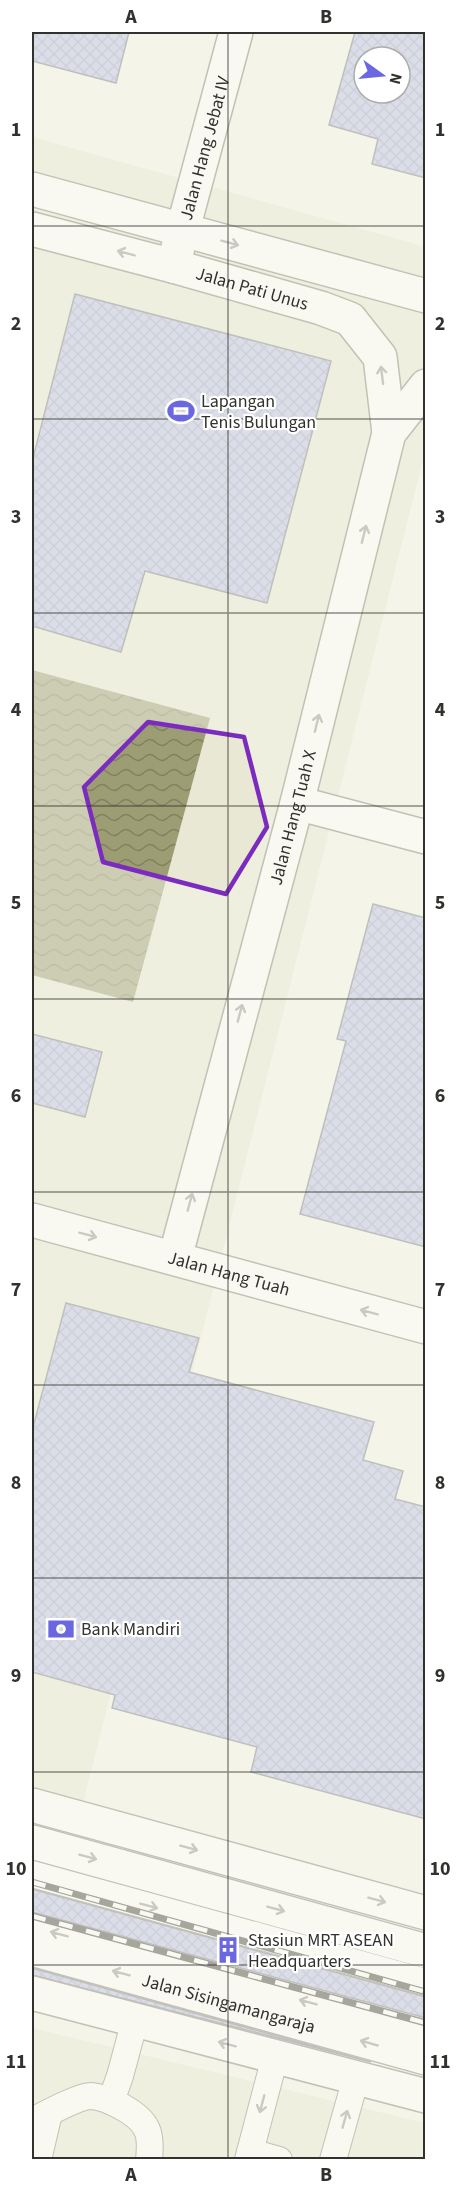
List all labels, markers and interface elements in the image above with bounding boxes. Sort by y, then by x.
text: A [124,3,137,31]
text: B [320,3,332,31]
north arrow [352,45,412,105]
text: N [384,71,408,87]
street label: Jalan Hang Jebat IV [173,73,236,223]
text: 1 [11,116,21,144]
text: 1 [435,116,445,144]
one-way arrow [220,238,239,249]
one-way arrow [117,247,136,259]
street label: Jalan Pati Unus [193,261,311,316]
text: 2 [11,310,21,338]
text: 2 [435,310,445,338]
one-way arrow [376,365,387,385]
place label: Lapangan Tenis Bulungan [201,389,316,435]
sports icon: Lapangan Tenis Bulungan [166,396,196,426]
text: 3 [11,503,21,531]
text: 3 [435,503,445,531]
one-way arrow [359,525,370,544]
text: 4 [11,696,22,724]
text: 4 [435,696,446,724]
one-way arrow [311,714,323,733]
street label: Jalan Hang Tuah X [263,747,322,888]
text: 5 [11,889,21,917]
text: 5 [435,889,445,917]
one-way arrow [235,1004,247,1023]
text: 6 [11,1082,21,1110]
text: 6 [435,1082,445,1110]
one-way arrow [185,1193,196,1212]
one-way arrow [78,1230,97,1241]
street label: Jalan Hang Tuah [165,1245,293,1302]
text: 7 [11,1276,21,1304]
text: 7 [435,1276,445,1304]
one-way arrow [360,1306,379,1317]
text: 8 [11,1469,21,1497]
text: 8 [435,1469,445,1497]
bank icon: Bank Mandiri [46,1614,76,1644]
place label: Bank Mandiri [81,1617,180,1642]
text: 9 [11,1662,21,1690]
text: 9 [435,1662,445,1690]
one-way arrow [179,1843,198,1855]
one-way arrow [78,1852,97,1864]
text: 10 [5,1855,27,1883]
text: 10 [429,1855,451,1883]
one-way arrow [367,1894,386,1906]
one-way arrow [139,1901,158,1912]
one-way arrow [266,1904,285,1916]
one-way arrow [50,1928,69,1939]
place label: Stasiun MRT ASEAN Headquarters [248,1928,394,1974]
building icon: Stasiun MRT ASEAN Headquarters [213,1935,243,1965]
one-way arrow [111,1967,130,1978]
street label: Jalan Sisingamangaraja [139,1968,318,2039]
one-way arrow [299,1996,318,2008]
one-way arrow [360,2037,379,2048]
one-way arrow [218,2038,237,2050]
text: 11 [5,2048,27,2076]
text: 11 [429,2048,451,2076]
one-way arrow [256,2094,267,2113]
one-way arrow [339,2110,351,2129]
text: A [124,2161,137,2189]
text: B [320,2161,332,2189]

